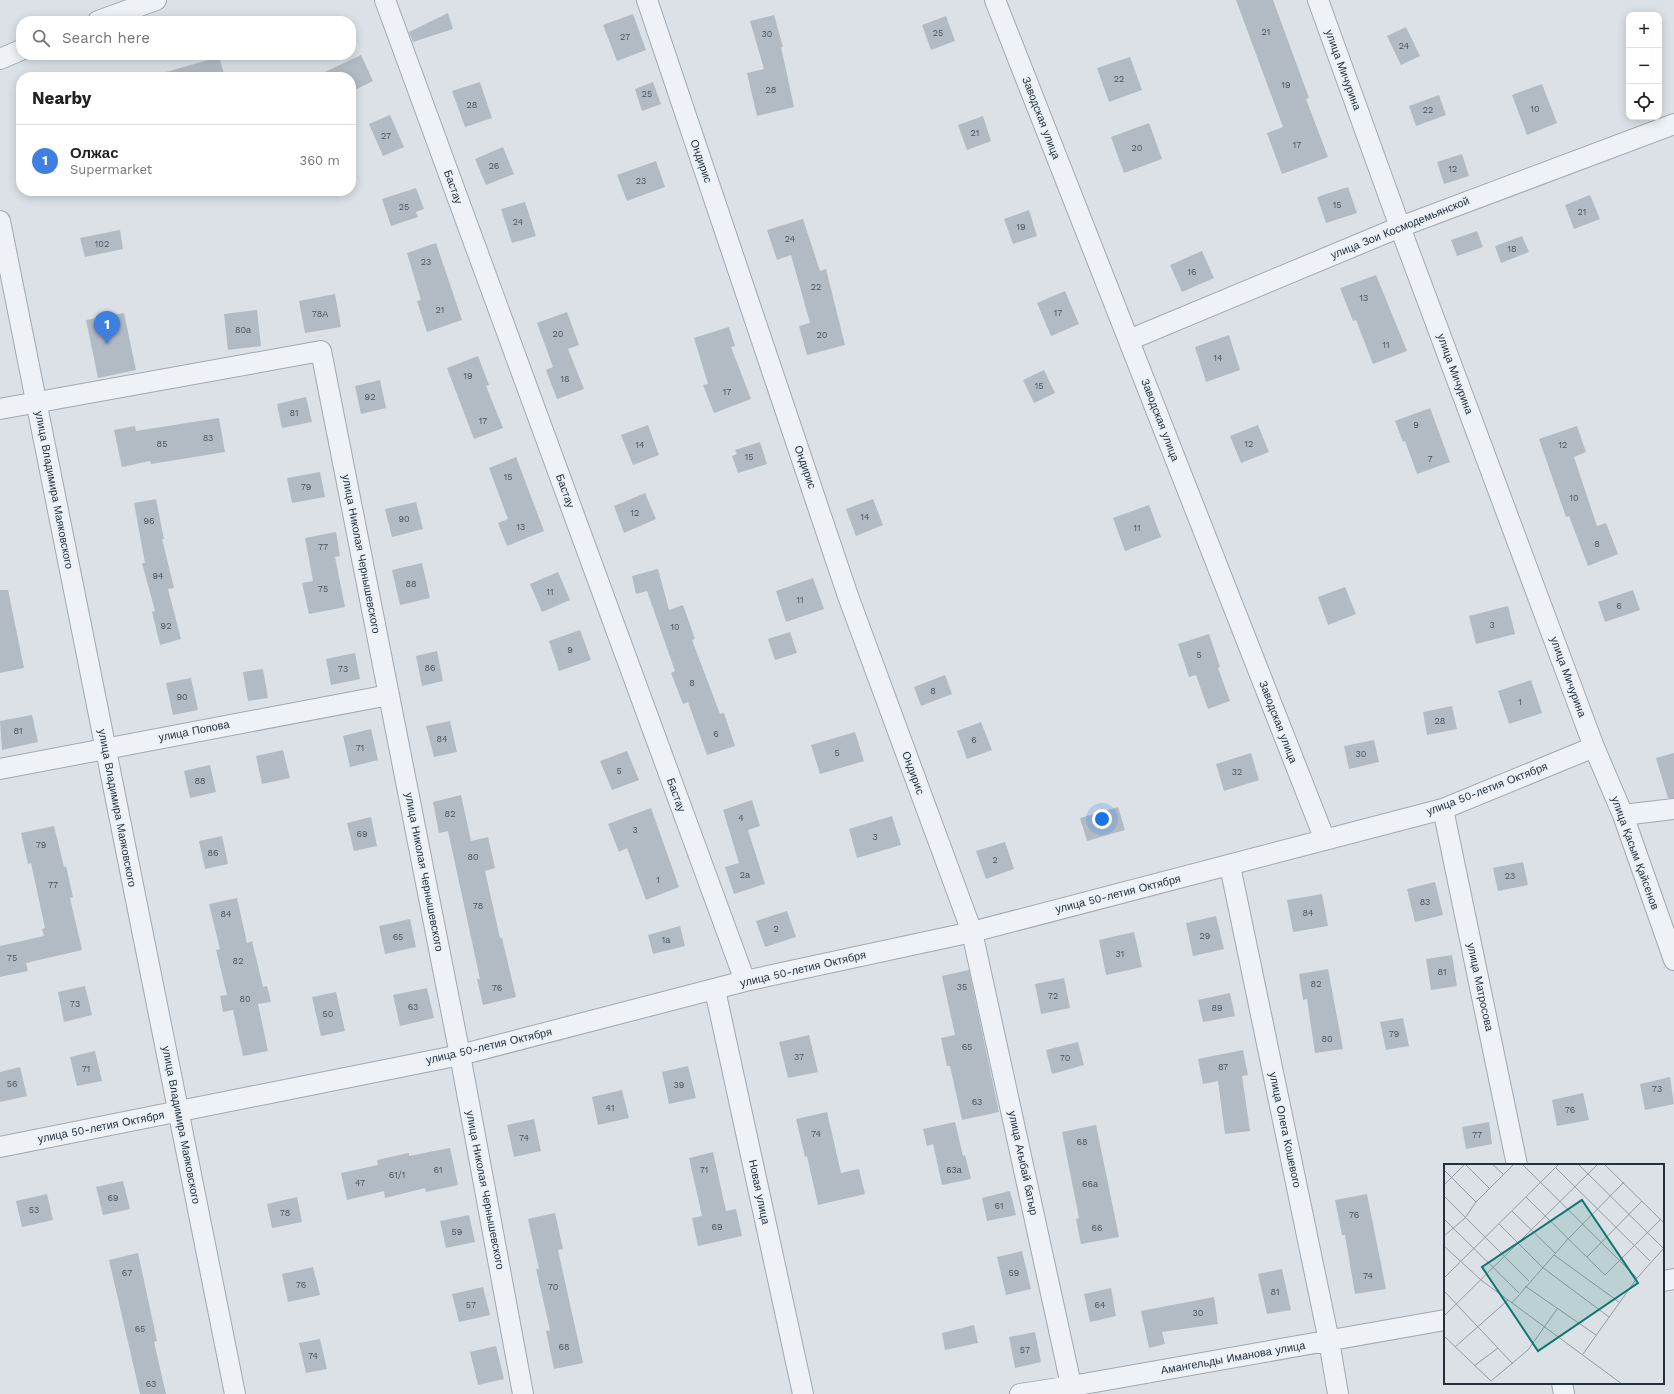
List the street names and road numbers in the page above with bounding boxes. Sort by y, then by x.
street label: улица Мичурина [1322,28,1364,113]
street label: Заводская улица [1019,75,1063,162]
street label: Ондирис [688,138,715,185]
street label: Бастау [441,168,465,206]
street label: улица Зои Космодемьянской [1329,194,1471,262]
street label: улица Мичурина [1434,332,1476,417]
street label: Заводская улица [1138,377,1182,464]
street label: улица Владимира Маяковского [32,410,76,570]
street label: Ондирис [792,444,819,491]
street label: Бастау [553,472,577,510]
street label: улица Николая Чернышевского [339,473,383,635]
street label: улица Мичурина [1547,635,1589,720]
street label: Заводская улица [1256,679,1300,766]
street label: улица Попова [157,718,231,744]
street label: улица Владимира Маяковского [95,728,139,888]
street label: Ондирис [899,750,927,797]
street label: улица 50-летия Октября [1425,760,1549,818]
street label: Бастау [664,776,688,814]
street label: улица Николая Чернышевского [402,791,446,953]
street label: улица Қасым Қайсенов [1608,795,1662,912]
street label: улица 50-летия Октября [1054,872,1182,916]
street label: улица Матросова [1464,942,1496,1033]
street label: улица 50-летия Октября [739,948,867,990]
street label: улица 50-летия Октября [425,1025,553,1067]
street label: улица Владимира Маяковского [159,1045,203,1205]
street label: улица Олега Кошевого [1266,1071,1304,1189]
street label: улица 50-летия Октября [37,1108,165,1146]
street label: улица Николая Чернышевского [463,1109,507,1271]
street label: улица Ағыбай батыр [1006,1110,1040,1216]
street label: Новая улица [746,1158,772,1226]
street label: Амангельды Иманова улица [1160,1339,1307,1377]

